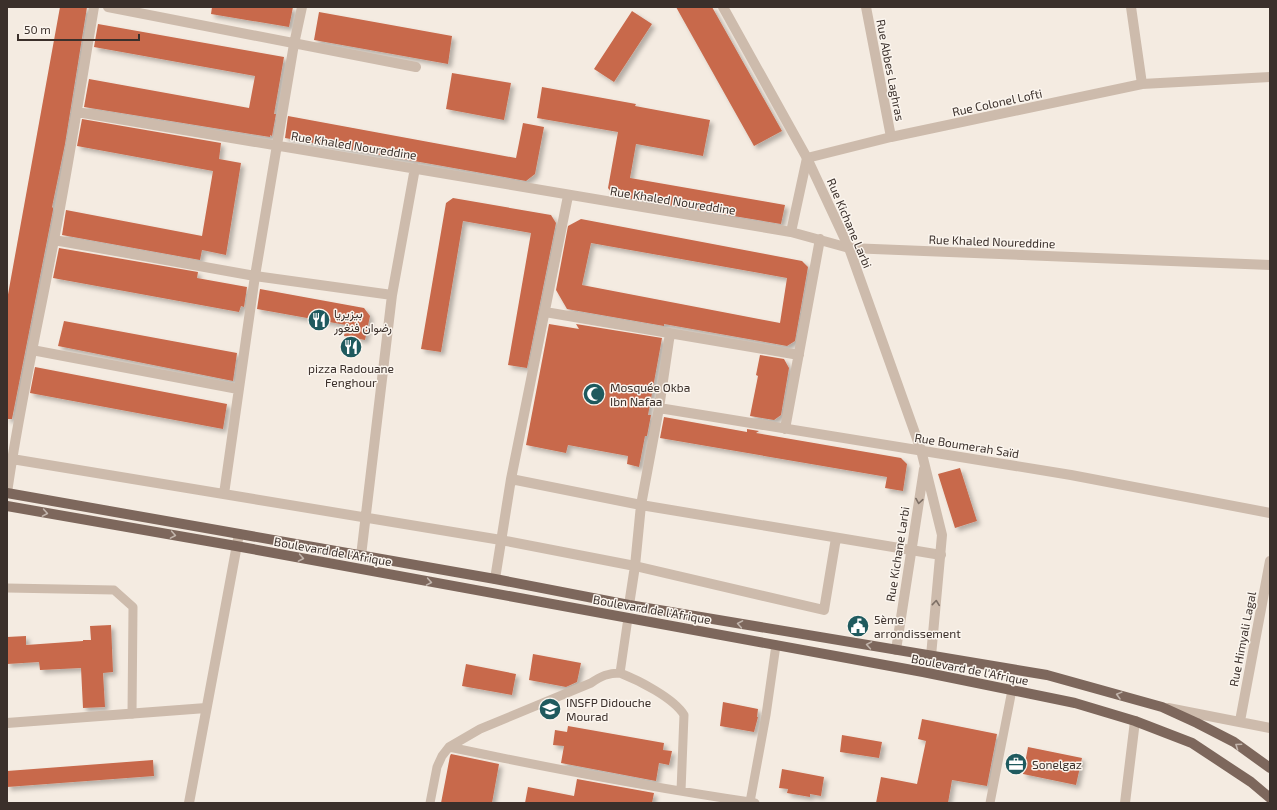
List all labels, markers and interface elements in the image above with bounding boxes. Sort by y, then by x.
scale bar [18,16,139,42]
street label: Rue Abbes Laghras [874,18,908,122]
text: 50 m [24,22,51,36]
street label: Rue Colonel Lofti [951,86,1043,118]
street label: Rue Khaled Noureddine [290,128,418,162]
street label: Rue Kichane Larbi [825,176,875,270]
street label: Rue Khaled Noureddine [609,183,737,217]
street label: Rue Khaled Noureddine [928,232,1056,250]
place label: بيزيريا رضوان فنغور [333,306,392,336]
restaurant icon: بيزيريا رضوان فنغور [306,307,332,333]
restaurant icon: pizza Radouane Fenghour [338,334,364,360]
place label: pizza Radouane Fenghour [308,361,394,389]
place label: Mosquée Okba Ibn Nafaa [610,380,690,408]
mosque icon: Mosquée Okba Ibn Nafaa [581,381,607,407]
street label: Rue Boumerah Saïd [914,430,1020,460]
one-way arrow [915,498,924,505]
street label: Rue Kichane Larbi [883,505,911,603]
one-way arrow [42,508,49,517]
one-way arrow [170,530,177,539]
street label: Boulevard de l'Afrique [273,534,393,568]
one-way arrow [298,553,305,562]
one-way arrow [426,577,432,585]
street label: Rue Himyali Lagal [1226,590,1258,688]
street label: Boulevard de l'Afrique [592,592,712,626]
one-way arrow [932,600,941,606]
place label: 5ème arrondissement [874,612,961,640]
public building icon: 5ème arrondissement [845,613,871,639]
one-way arrow [737,620,743,629]
one-way arrow [865,641,872,650]
street label: Boulevard de l'Afrique [910,651,1030,687]
one-way arrow [1116,691,1123,700]
place label: INSFP Didouche Mourad [566,695,651,723]
school or university icon: INSFP Didouche Mourad [537,696,563,722]
one-way arrow [1236,744,1243,751]
office icon: Sonelgaz [1003,751,1029,777]
place label: Sonelgaz [1032,757,1082,771]

